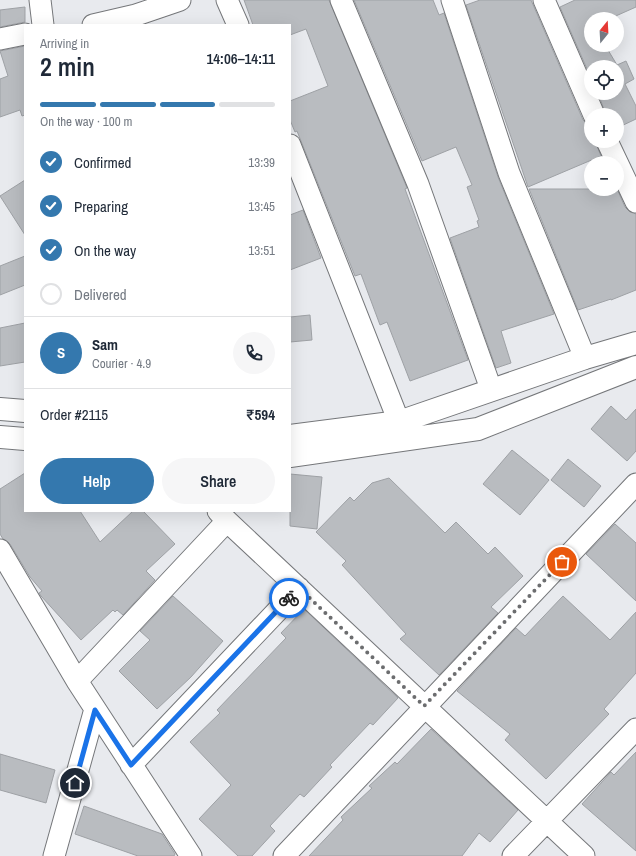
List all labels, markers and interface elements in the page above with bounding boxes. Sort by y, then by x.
north arrow [584,12,624,52]
map controls [584,12,624,196]
text: Arriving in [40,35,89,52]
text: 14:06–14:11 [206,48,275,69]
text: 2 min [40,49,95,84]
button: locate [584,60,624,100]
button: + [584,108,624,148]
text: On the way · 100 m [40,113,132,130]
icon: check [40,151,62,173]
text: Confirmed [74,152,131,173]
text: 13:39 [248,154,275,171]
button: − [584,156,624,196]
icon: check [40,195,62,217]
text: Preparing [74,196,128,217]
text: 13:45 [248,198,275,215]
icon: check [40,239,62,261]
text: On the way [74,240,136,261]
text: 13:51 [248,242,275,259]
text: Delivered [74,284,127,305]
button: phone [233,332,275,374]
text: Sam [92,334,118,355]
text: S [57,342,65,363]
text: Courier · 4.9 [92,355,151,372]
text: Order #2115 [40,404,108,425]
text: ₹594 [246,404,275,425]
button: Help [40,458,154,504]
button: Share [162,458,275,504]
pin [545,545,579,579]
icon: bag [551,551,573,573]
courier [269,578,309,618]
icon: bike [278,587,300,609]
pin [58,766,92,800]
icon: home [64,772,86,794]

